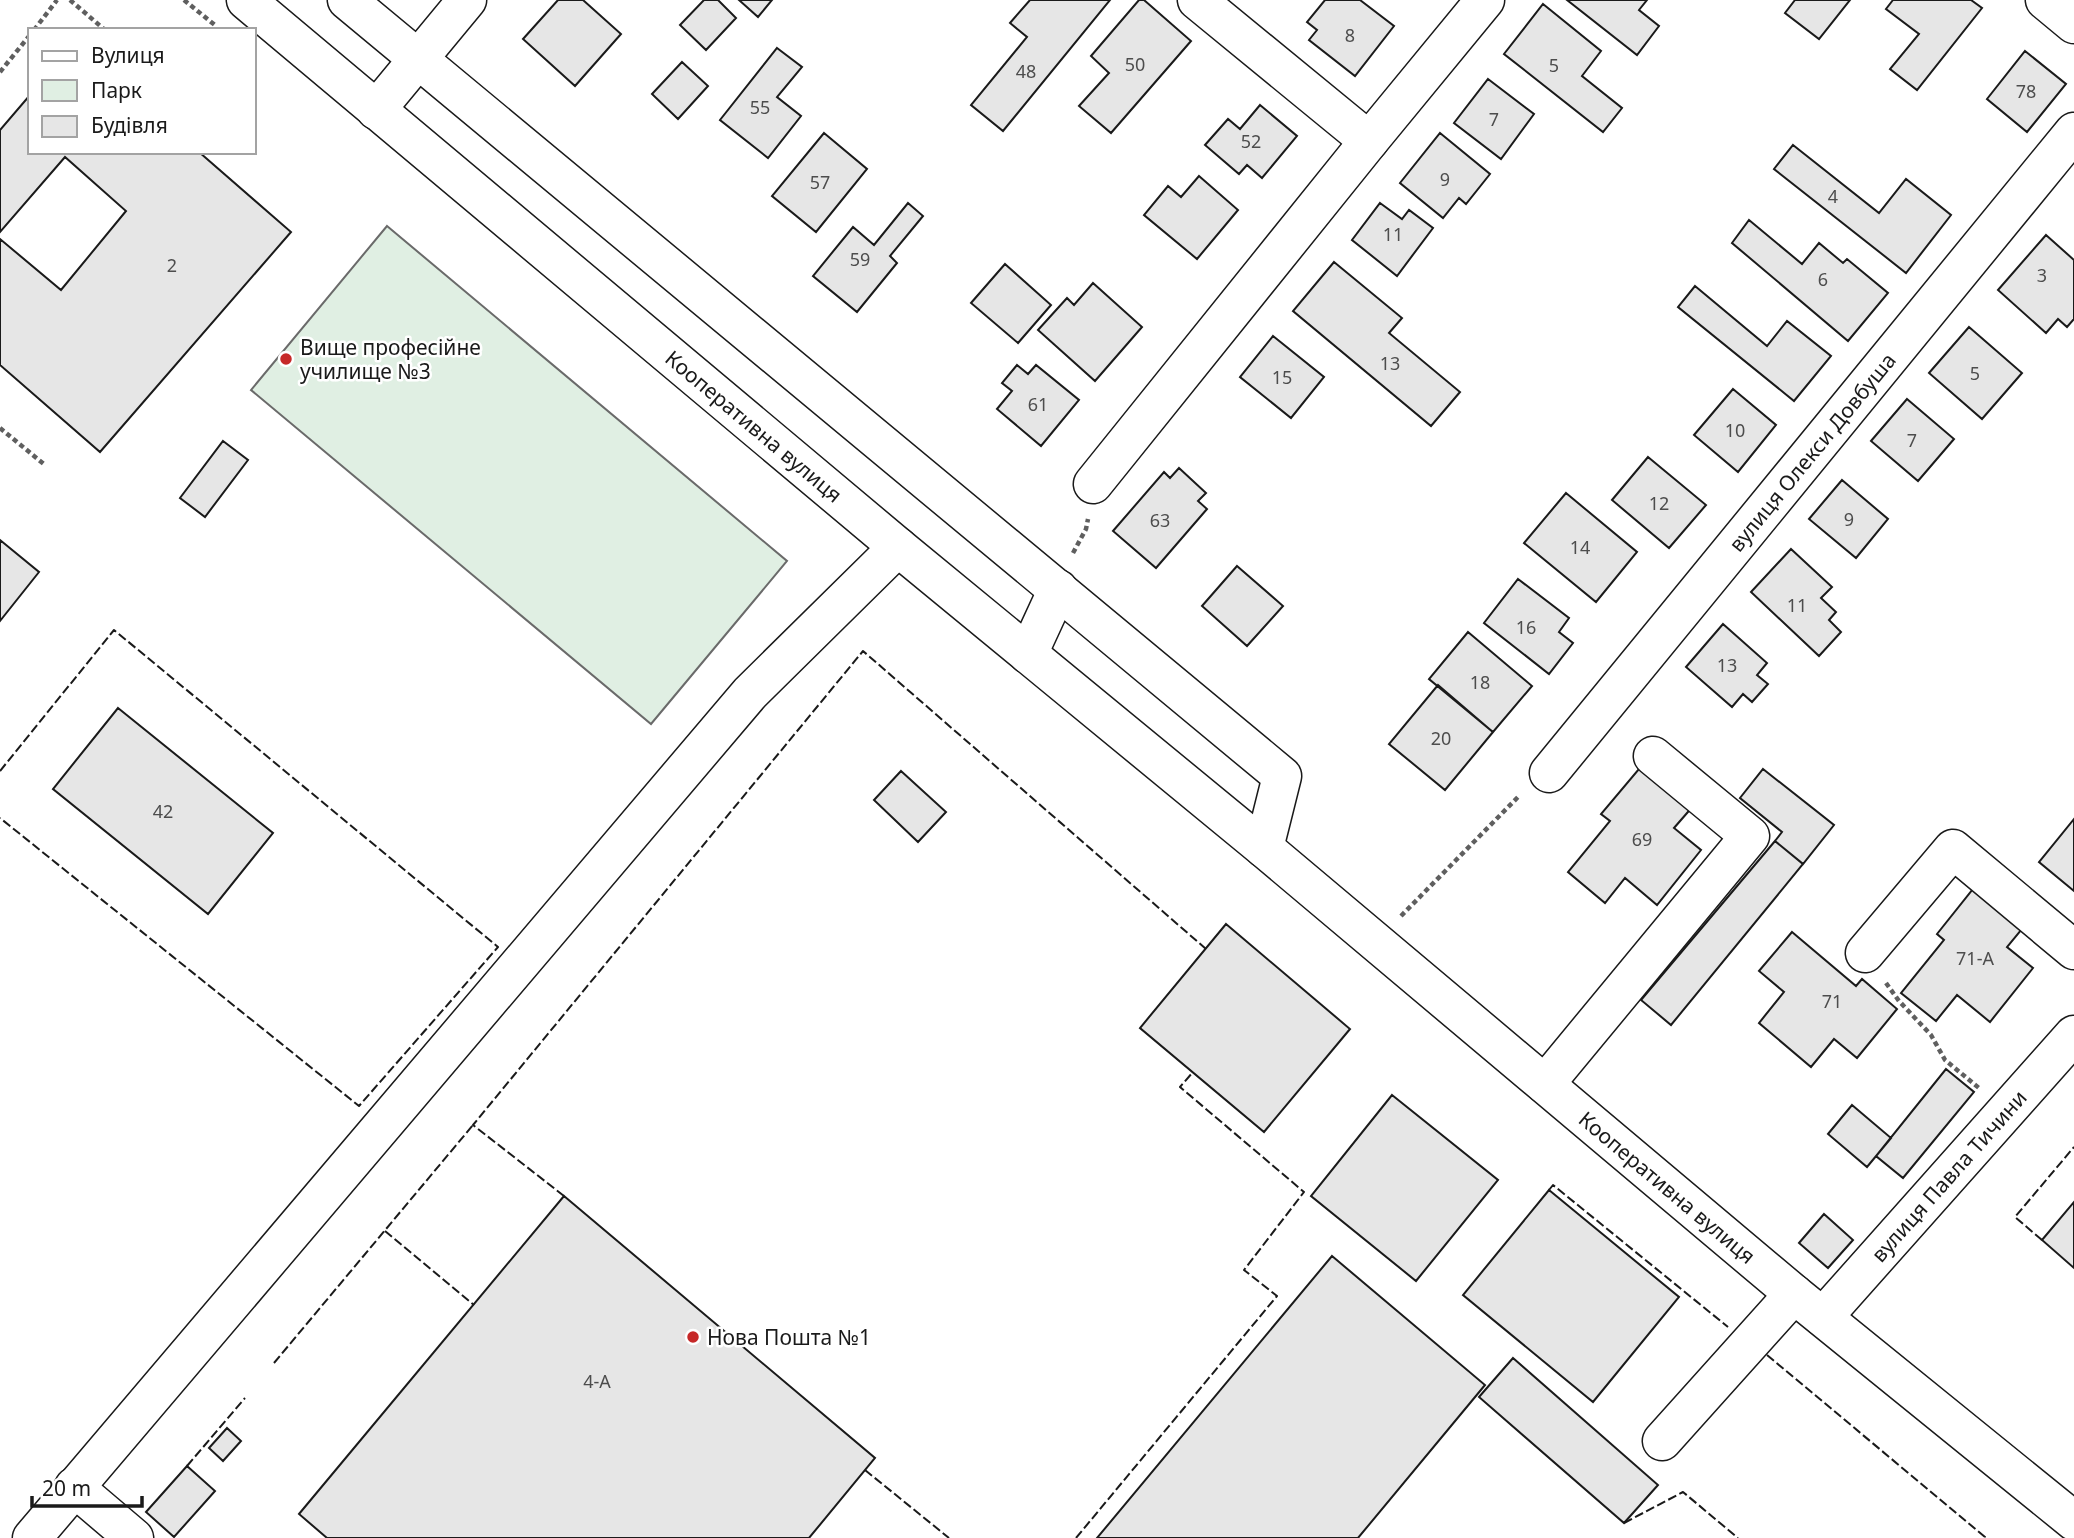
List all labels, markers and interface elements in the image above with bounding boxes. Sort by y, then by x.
house number: 8 [1345,23,1355,47]
legend [28,28,256,154]
text: Вулиця [91,41,165,69]
house number: 50 [1125,52,1145,76]
house number: 5 [1549,53,1559,77]
house number: 48 [1016,59,1036,83]
text: Парк [91,76,142,104]
house number: 78 [2016,79,2036,103]
house number: 55 [750,95,770,119]
house number: 7 [1489,107,1499,131]
text: Будівля [91,111,168,139]
house number: 52 [1241,129,1261,153]
house number: 9 [1440,167,1450,191]
house number: 57 [810,170,830,194]
house number: 4 [1828,184,1838,208]
house number: 11 [1383,222,1403,246]
house number: 59 [850,247,870,271]
house number: 2 [167,253,177,277]
house number: 3 [2037,263,2047,287]
house number: 6 [1818,267,1828,291]
place label: Вище професійне училище №3 [300,333,481,385]
street label: Кооперативна вулиця [660,344,848,508]
street label: вулиця Олекси Довбуша [1722,347,1902,557]
marker: Вище професійне училище №3 [278,351,294,367]
house number: 13 [1380,351,1400,375]
house number: 5 [1970,361,1980,385]
house number: 15 [1272,365,1292,389]
house number: 61 [1028,392,1048,416]
house number: 10 [1725,418,1745,442]
house number: 7 [1907,428,1917,452]
house number: 12 [1649,491,1669,515]
house number: 9 [1844,507,1854,531]
house number: 63 [1150,508,1170,532]
house number: 14 [1570,535,1590,559]
house number: 11 [1787,593,1807,617]
house number: 16 [1516,615,1536,639]
house number: 13 [1717,653,1737,677]
house number: 18 [1470,670,1490,694]
house number: 20 [1431,726,1451,750]
house number: 42 [153,799,173,823]
house number: 69 [1632,827,1652,851]
house number: 71-А [1956,946,1994,970]
house number: 71 [1822,989,1842,1013]
street label: вулиця Павла Тичини [1865,1084,2033,1268]
street label: Кооперативна вулиця [1573,1105,1761,1270]
place label: Нова Пошта №1 [707,1323,871,1351]
marker: Нова Пошта №1 [685,1329,701,1345]
house number: 4-А [583,1369,611,1393]
scale bar [32,1464,142,1508]
text: 20 m [42,1474,91,1502]

